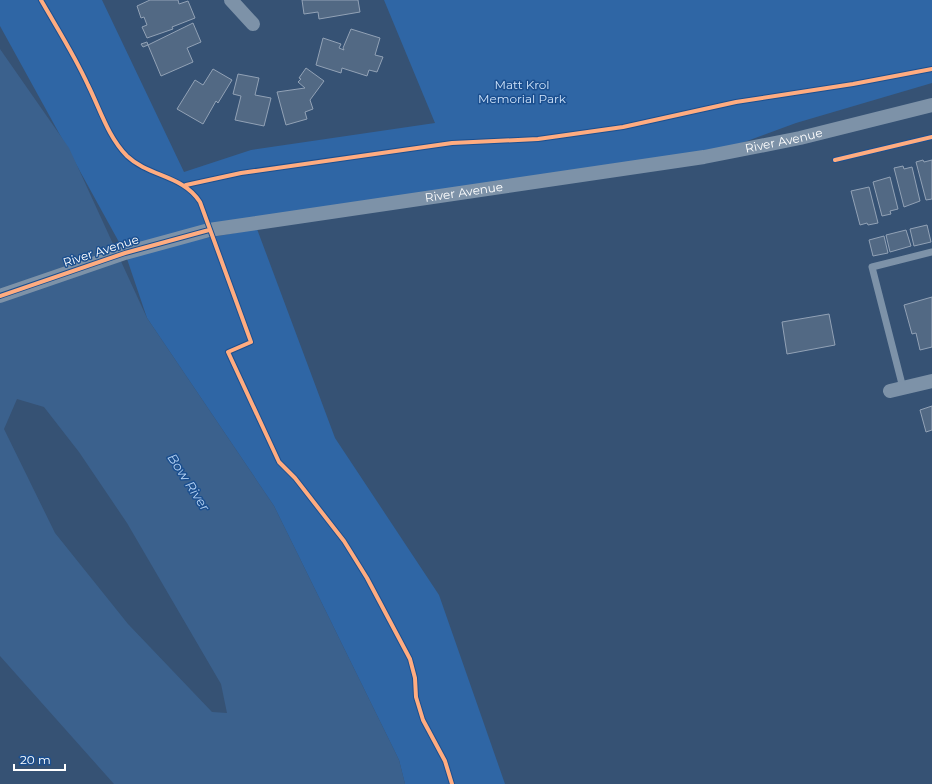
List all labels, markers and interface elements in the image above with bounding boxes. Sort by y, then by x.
park label: Matt Krol Memorial Park [478,77,567,106]
street label: River Avenue [744,125,824,156]
street label: River Avenue [424,179,504,205]
street label: River Avenue [61,231,141,270]
water label: Bow River [164,450,214,514]
scale bar [14,746,65,772]
text: 20 m [20,752,51,767]

